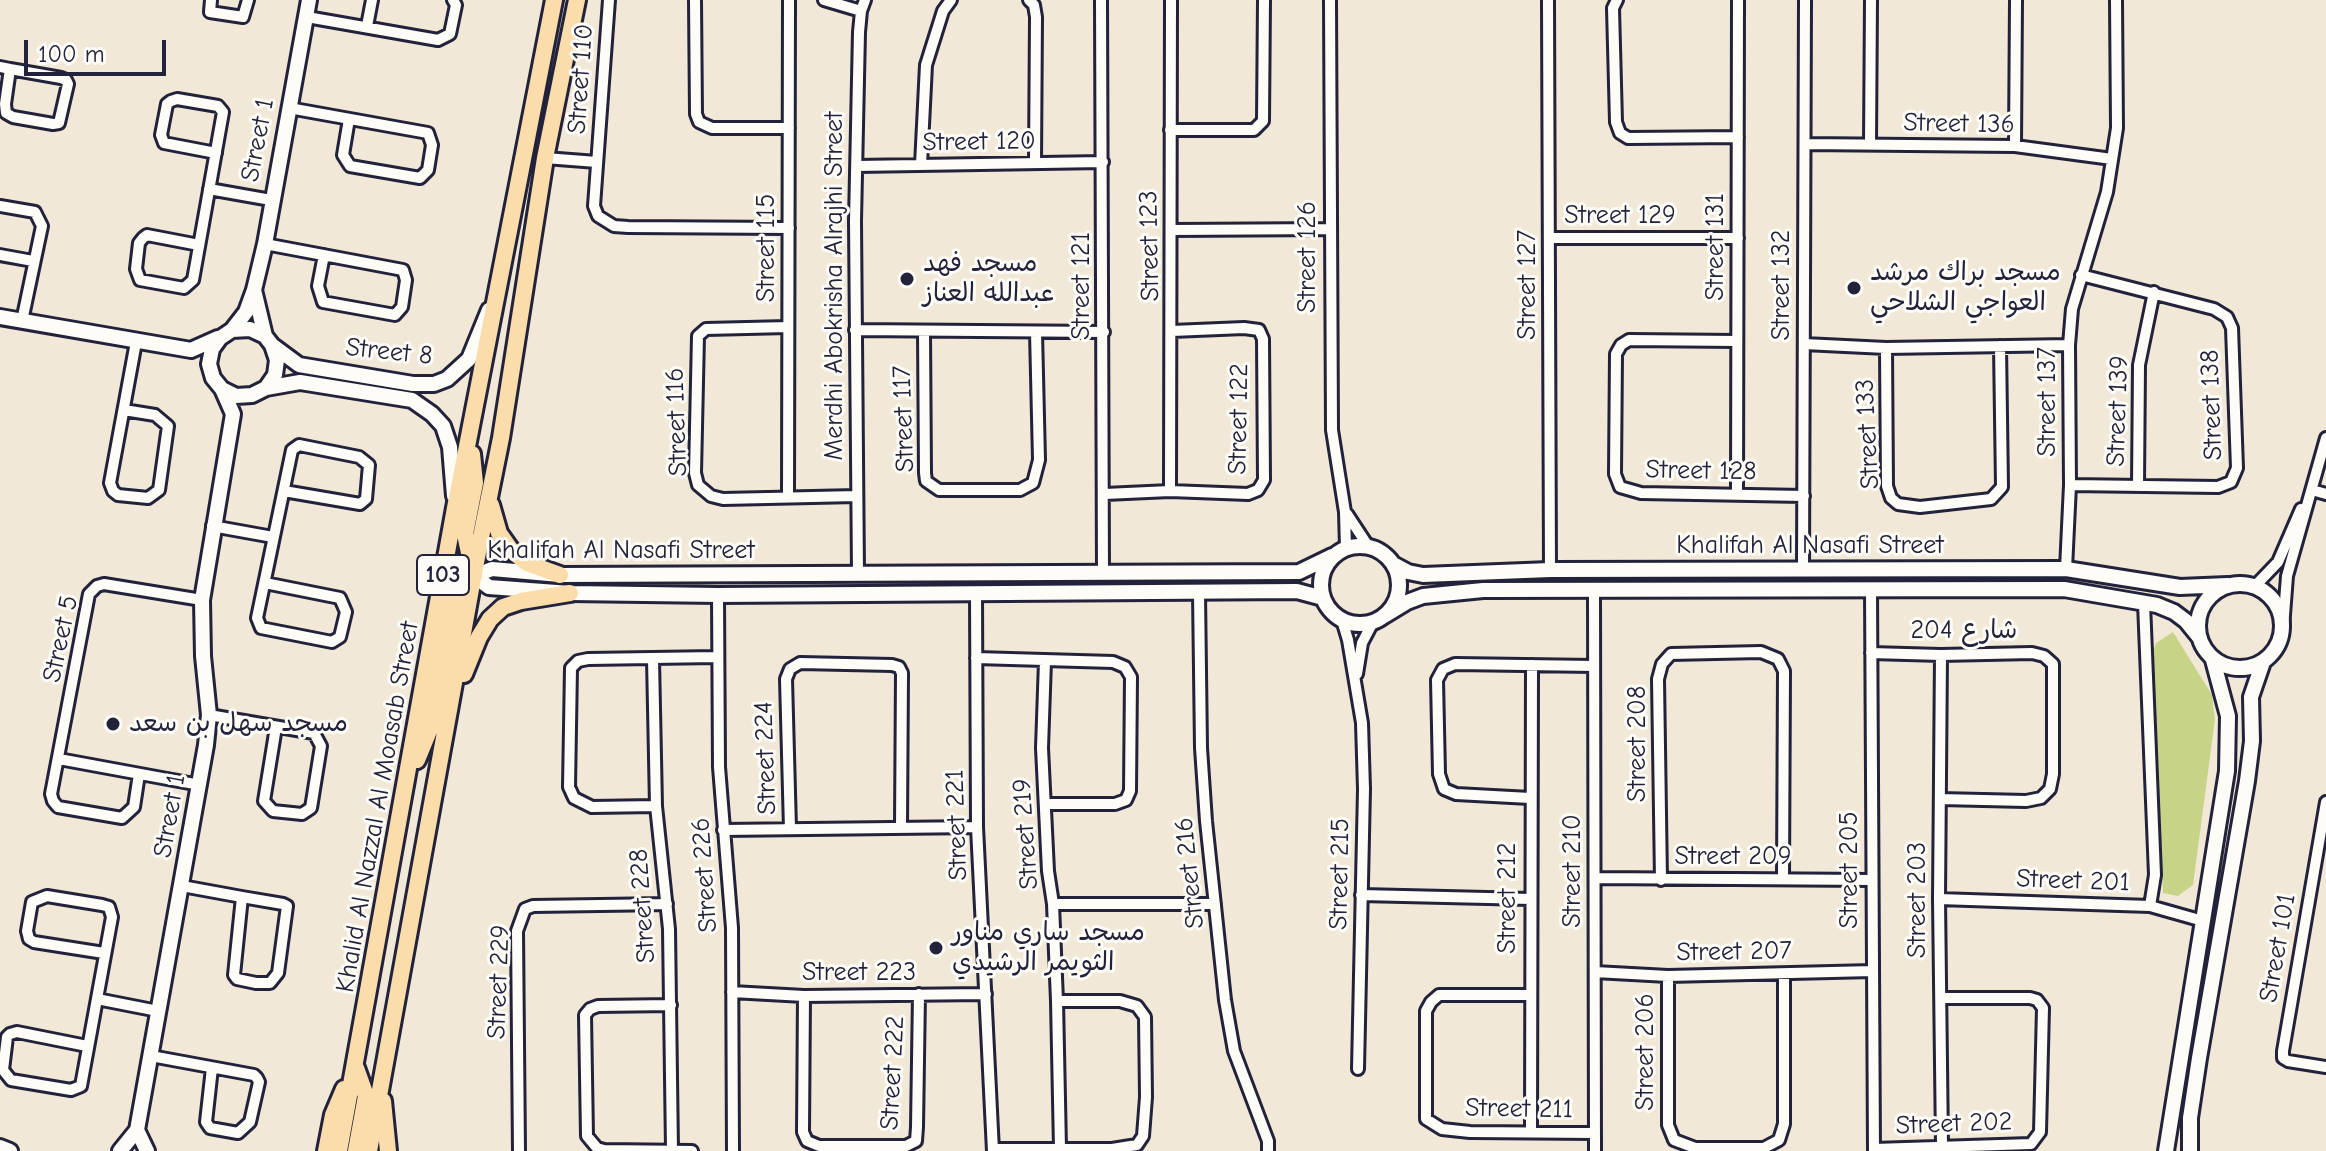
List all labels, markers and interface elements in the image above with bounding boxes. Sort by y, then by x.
street label: Street 110 [562,23,600,135]
scale bar [28,24,170,74]
text: 100 m [38,40,105,68]
street label: Street 1 [235,96,281,184]
street label: Street 136 [1903,107,2015,141]
street label: Merdhi Abokrisha Alrajhi Street [819,112,851,460]
street label: Street 120 [922,125,1036,159]
street label: Street 123 [1133,190,1167,302]
street label: Street 131 [1700,193,1732,301]
street label: Street 115 [751,194,783,302]
street label: Street 129 [1564,200,1676,232]
street label: Street 126 [1292,201,1324,313]
street label: Street 127 [1512,230,1544,340]
street label: Street 132 [1766,230,1798,340]
street label: Street 121 [1066,232,1098,340]
place label: مسجد فهد عبدالله العناز [923,248,1054,310]
place label: مسجد براك مرشد العواجي الشلاحي [1870,257,2061,318]
marker: مسجد فهد عبدالله العناز [898,270,916,288]
marker: مسجد براك مرشد العواجي الشلاحي [1845,279,1863,297]
street label: Street 8 [344,332,434,372]
street label: Street 137 [2032,347,2064,457]
street label: Street 138 [2194,349,2230,461]
street label: Street 139 [2100,355,2136,467]
street label: Street 122 [1222,363,1256,475]
street label: Street 117 [887,365,921,473]
street label: Street 116 [660,367,694,477]
street label: Street 133 [1850,378,1886,490]
street label: Street 128 [1645,454,1757,488]
street label: Khalifah Al Nasafi Street [1676,530,1944,562]
street label: Khalifah Al Nasafi Street [487,535,755,567]
road number: 103 [417,555,469,595]
street label: Street 5 [37,593,85,685]
street label: شارع 204 [1911,615,2017,647]
street label: Khalid Al Nazzal Al Moasab Street [330,619,426,995]
street label: Street 208 [1622,686,1654,802]
street label: Street 224 [748,701,784,815]
place label: مسجد سهل بن سعد [129,708,348,740]
marker: مسجد سهل بن سعد [104,715,122,733]
street label: Street 221 [939,769,975,881]
street label: Street 1 [147,772,193,860]
street label: Street 219 [1007,777,1045,891]
street label: Street 205 [1834,811,1866,929]
street label: Street 210 [1557,814,1589,928]
street label: Street 216 [1169,816,1211,930]
street label: Street 226 [685,817,725,933]
street label: Street 215 [1323,818,1357,930]
street label: Street 209 [1674,841,1792,873]
street label: Street 212 [1492,842,1524,954]
street label: Street 203 [1902,842,1934,958]
street label: Street 228 [623,848,663,964]
street label: Street 201 [2016,863,2130,899]
street label: Street 101 [2253,891,2303,1005]
place label: مسجد ساري مناور الثويمر الرشيدي [952,917,1145,978]
street label: Street 229 [481,924,517,1040]
street label: Street 207 [1676,935,1792,969]
marker: مسجد ساري مناور الثويمر الرشيدي [927,939,945,957]
street label: Street 223 [802,957,916,989]
street label: Street 206 [1630,993,1662,1111]
street label: Street 222 [874,1015,912,1131]
street label: Street 211 [1465,1092,1573,1126]
street label: Street 202 [1895,1106,2013,1142]

